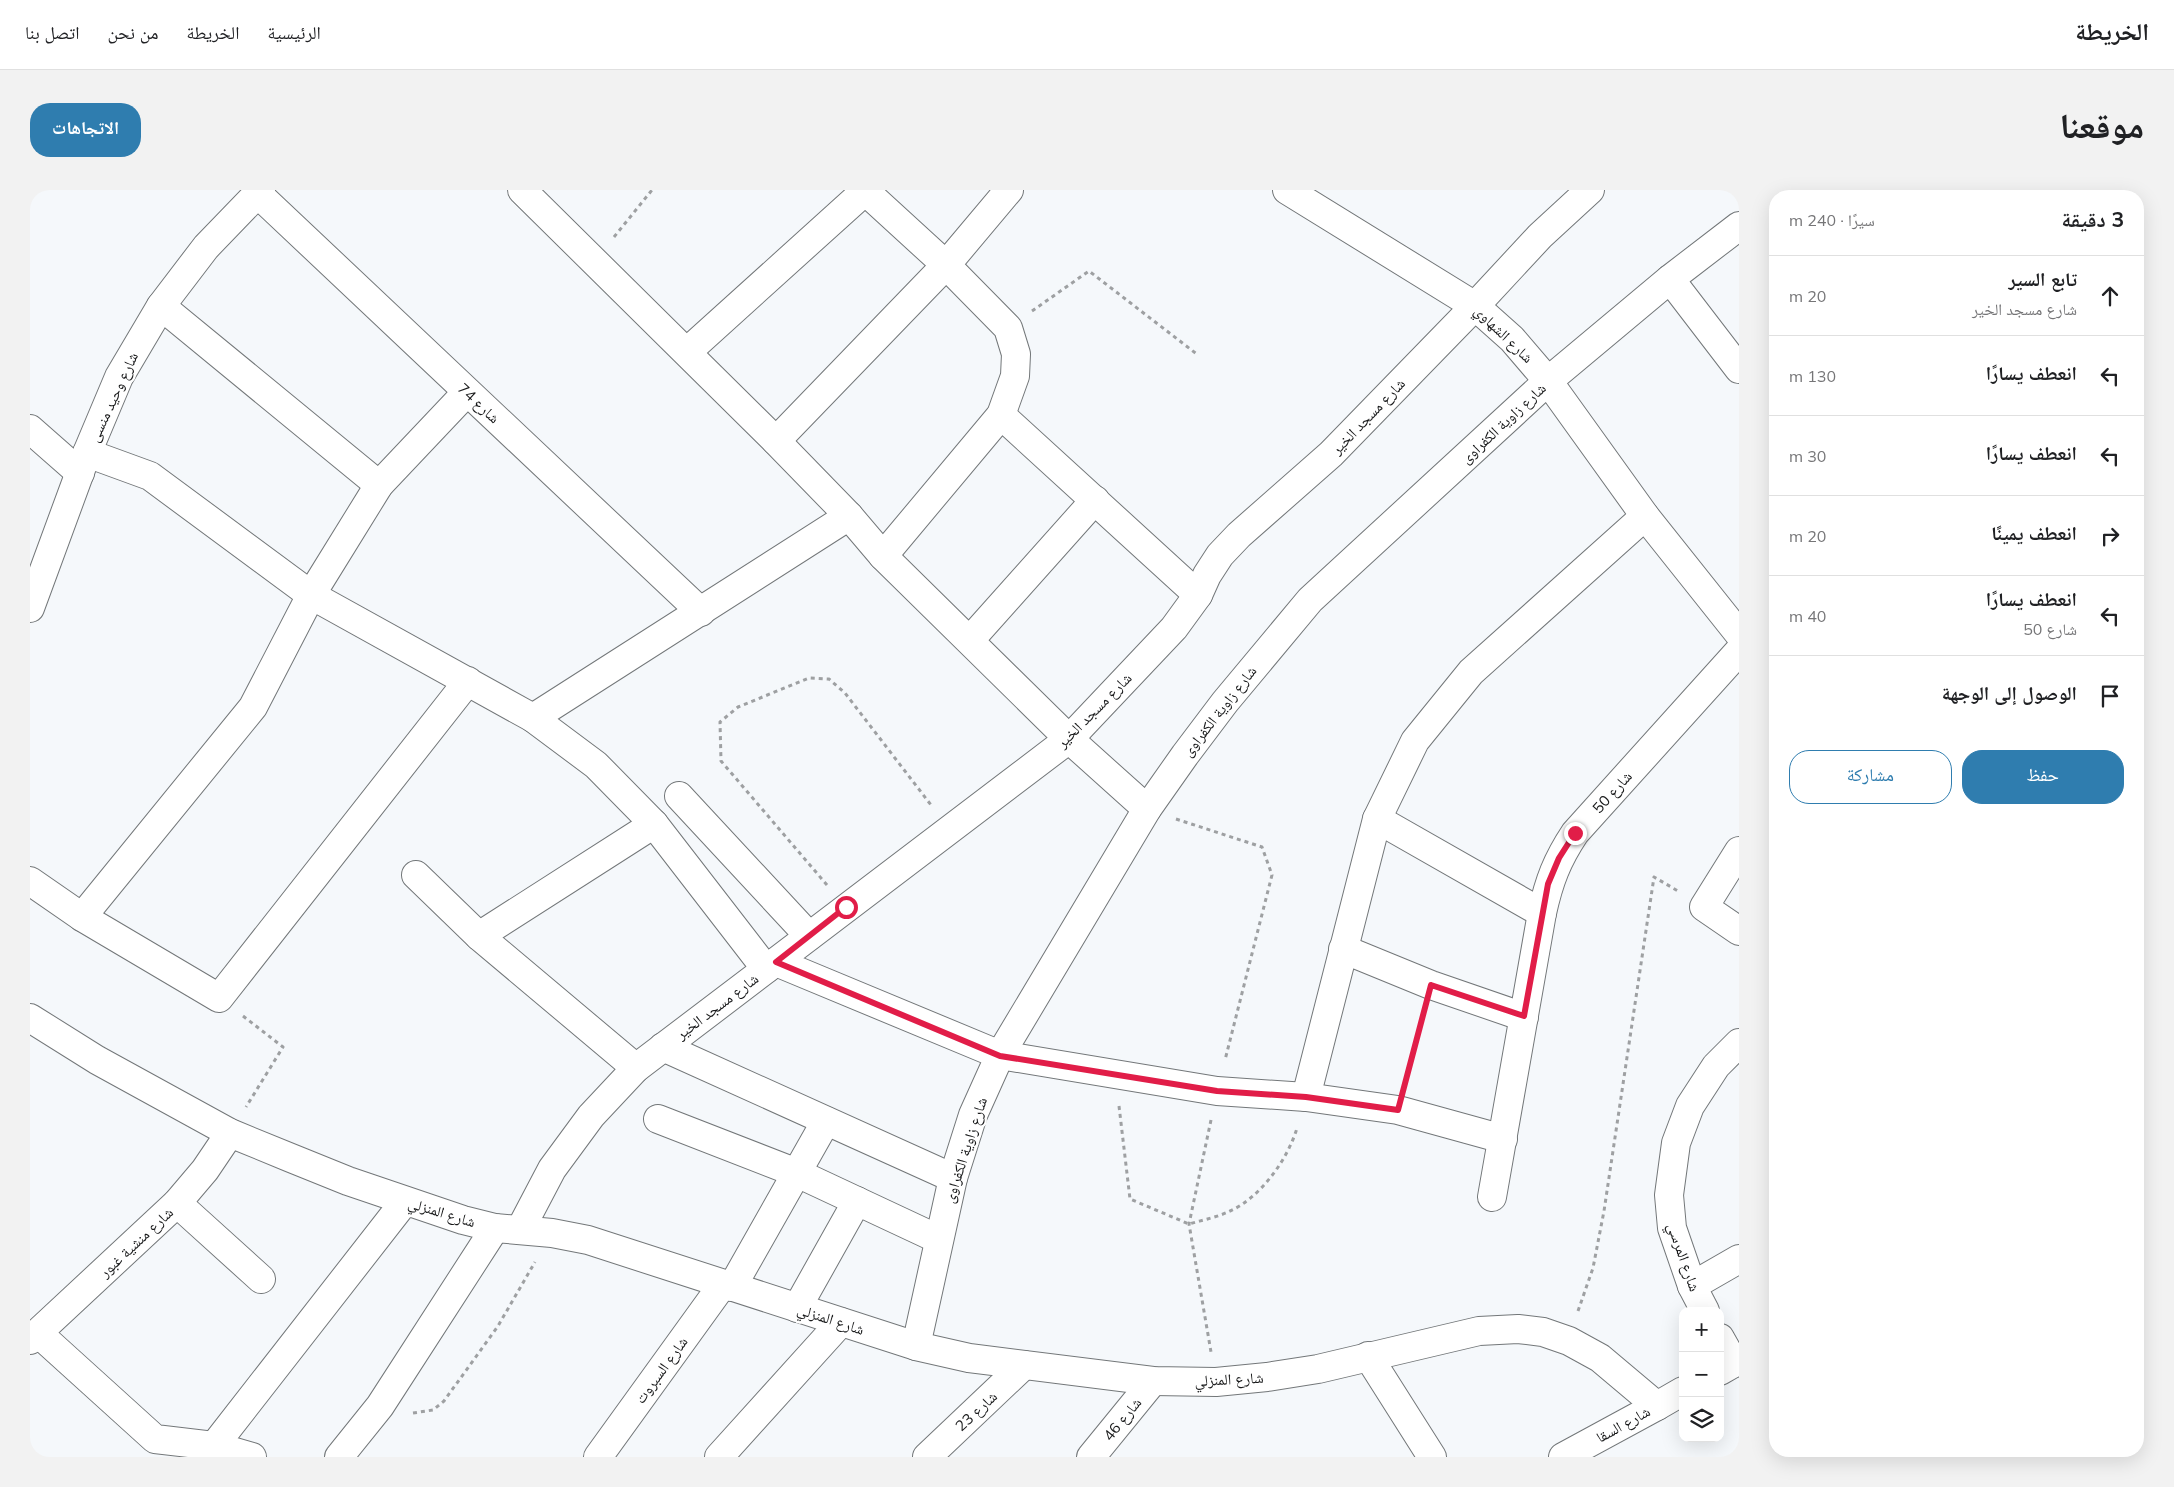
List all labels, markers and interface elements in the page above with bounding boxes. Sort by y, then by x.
text: الخريطة [2075,16,2149,46]
text: اتصل بنا [25,21,80,44]
text: من نحن [108,21,158,44]
text: الخريطة [186,21,239,44]
text: الرئيسية [267,21,321,44]
button: الاتجاهات [30,103,141,157]
text: موقعنا [2059,103,2144,147]
text: 3 دقيقة [2062,206,2124,232]
text: سيرًا · 240 m [1789,210,1875,230]
text: تابع السير [2008,267,2077,291]
icon: ahead [2096,282,2124,310]
text: 20 m [1789,286,1826,306]
text: شارع مسجد الخير [1972,299,2077,319]
street label: شارع الشهاوي [1468,301,1538,369]
street label: شارع وحيد منسى [84,349,143,445]
text: انعطف يسارًا [1986,361,2077,385]
icon: left [2096,362,2124,390]
text: 130 m [1789,366,1836,386]
street label: شارع مسجد الخير [1326,374,1410,459]
street label: شارع زاوية الكفراوى [1456,378,1550,468]
street label: شارع 74 [453,379,504,428]
text: انعطف يسارًا [1986,441,2077,465]
icon: left [2096,442,2124,470]
text: 30 m [1789,446,1826,466]
text: انعطف يمينًا [1991,521,2077,545]
icon: right [2096,522,2124,550]
text: 20 m [1789,526,1826,546]
text: انعطف يسارًا [1986,587,2077,611]
icon: left [2096,602,2124,630]
text: 40 m [1789,606,1826,626]
text: شارع 50 [2023,619,2077,639]
street label: شارع زاوية الكفراوى [1178,662,1261,761]
street label: شارع مسجد الخير [1052,668,1136,753]
text: الوصول إلى الوجهة [1942,681,2077,705]
icon: arrive [2096,682,2124,710]
button: مشاركة [1789,750,1952,804]
button: حفظ [1962,750,2124,804]
street label: شارع 50 [1588,767,1637,818]
route end [1564,822,1587,845]
route start [835,896,858,919]
street label: شارع مسجد الخير [671,969,763,1045]
street label: شارع زاوية الكفراوى [939,1095,992,1206]
street label: شارع المنزلي [405,1193,478,1234]
street label: شارع منشية غبور [94,1203,178,1283]
street label: شارع المرسي [1661,1220,1705,1295]
street label: شارع المنزلي [794,1299,867,1341]
map controls [1679,1307,1724,1442]
button: + [1679,1307,1724,1352]
street label: شارع السبروت [630,1333,693,1408]
button: − [1679,1352,1724,1397]
street label: شارع المنزلي [1194,1368,1264,1393]
street label: شارع 23 [951,1387,1002,1436]
street label: شارع 46 [1099,1393,1146,1445]
button: layers [1679,1397,1724,1442]
street label: شارع السقا [1593,1401,1654,1447]

